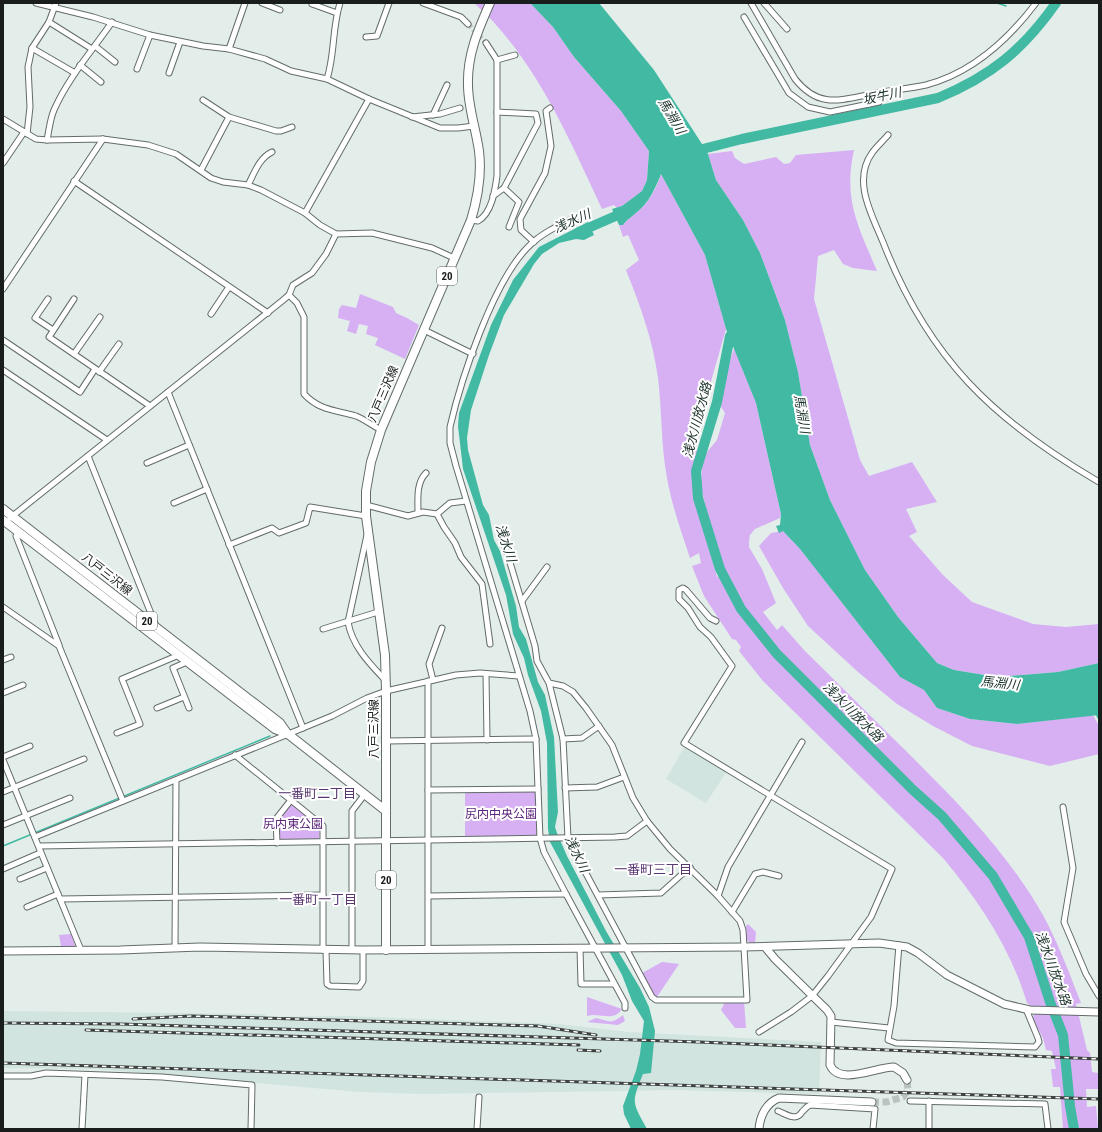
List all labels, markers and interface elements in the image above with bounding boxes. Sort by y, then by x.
water label: 坂牛川 [861,84,905,107]
water label: 馬淵川 [656,95,689,138]
water label: 浅水川 [551,205,595,236]
road number: 20 [437,267,457,285]
street label: 八戸三沢線 [365,364,401,424]
water label: 浅水川放水路 [680,379,715,460]
water label: 馬淵川 [791,393,813,436]
water label: 浅水川 [493,522,520,566]
street label: 八戸三沢線 [79,550,135,598]
road number: 20 [137,612,157,630]
water label: 馬淵川 [980,674,1022,693]
water label: 浅水川放水路 [820,679,887,746]
street label: 八戸三沢線 [367,699,381,759]
district label: 一番町二丁目 [278,786,356,801]
park label: 尻内中央公園 [465,807,537,821]
park label: 尻内東公園 [263,817,323,831]
water label: 浅水川 [562,833,593,877]
district label: 一番町三丁目 [614,862,692,877]
road number: 20 [376,871,396,889]
district label: 一番町一丁目 [279,892,357,907]
water label: 浅水川放水路 [1033,929,1074,1008]

